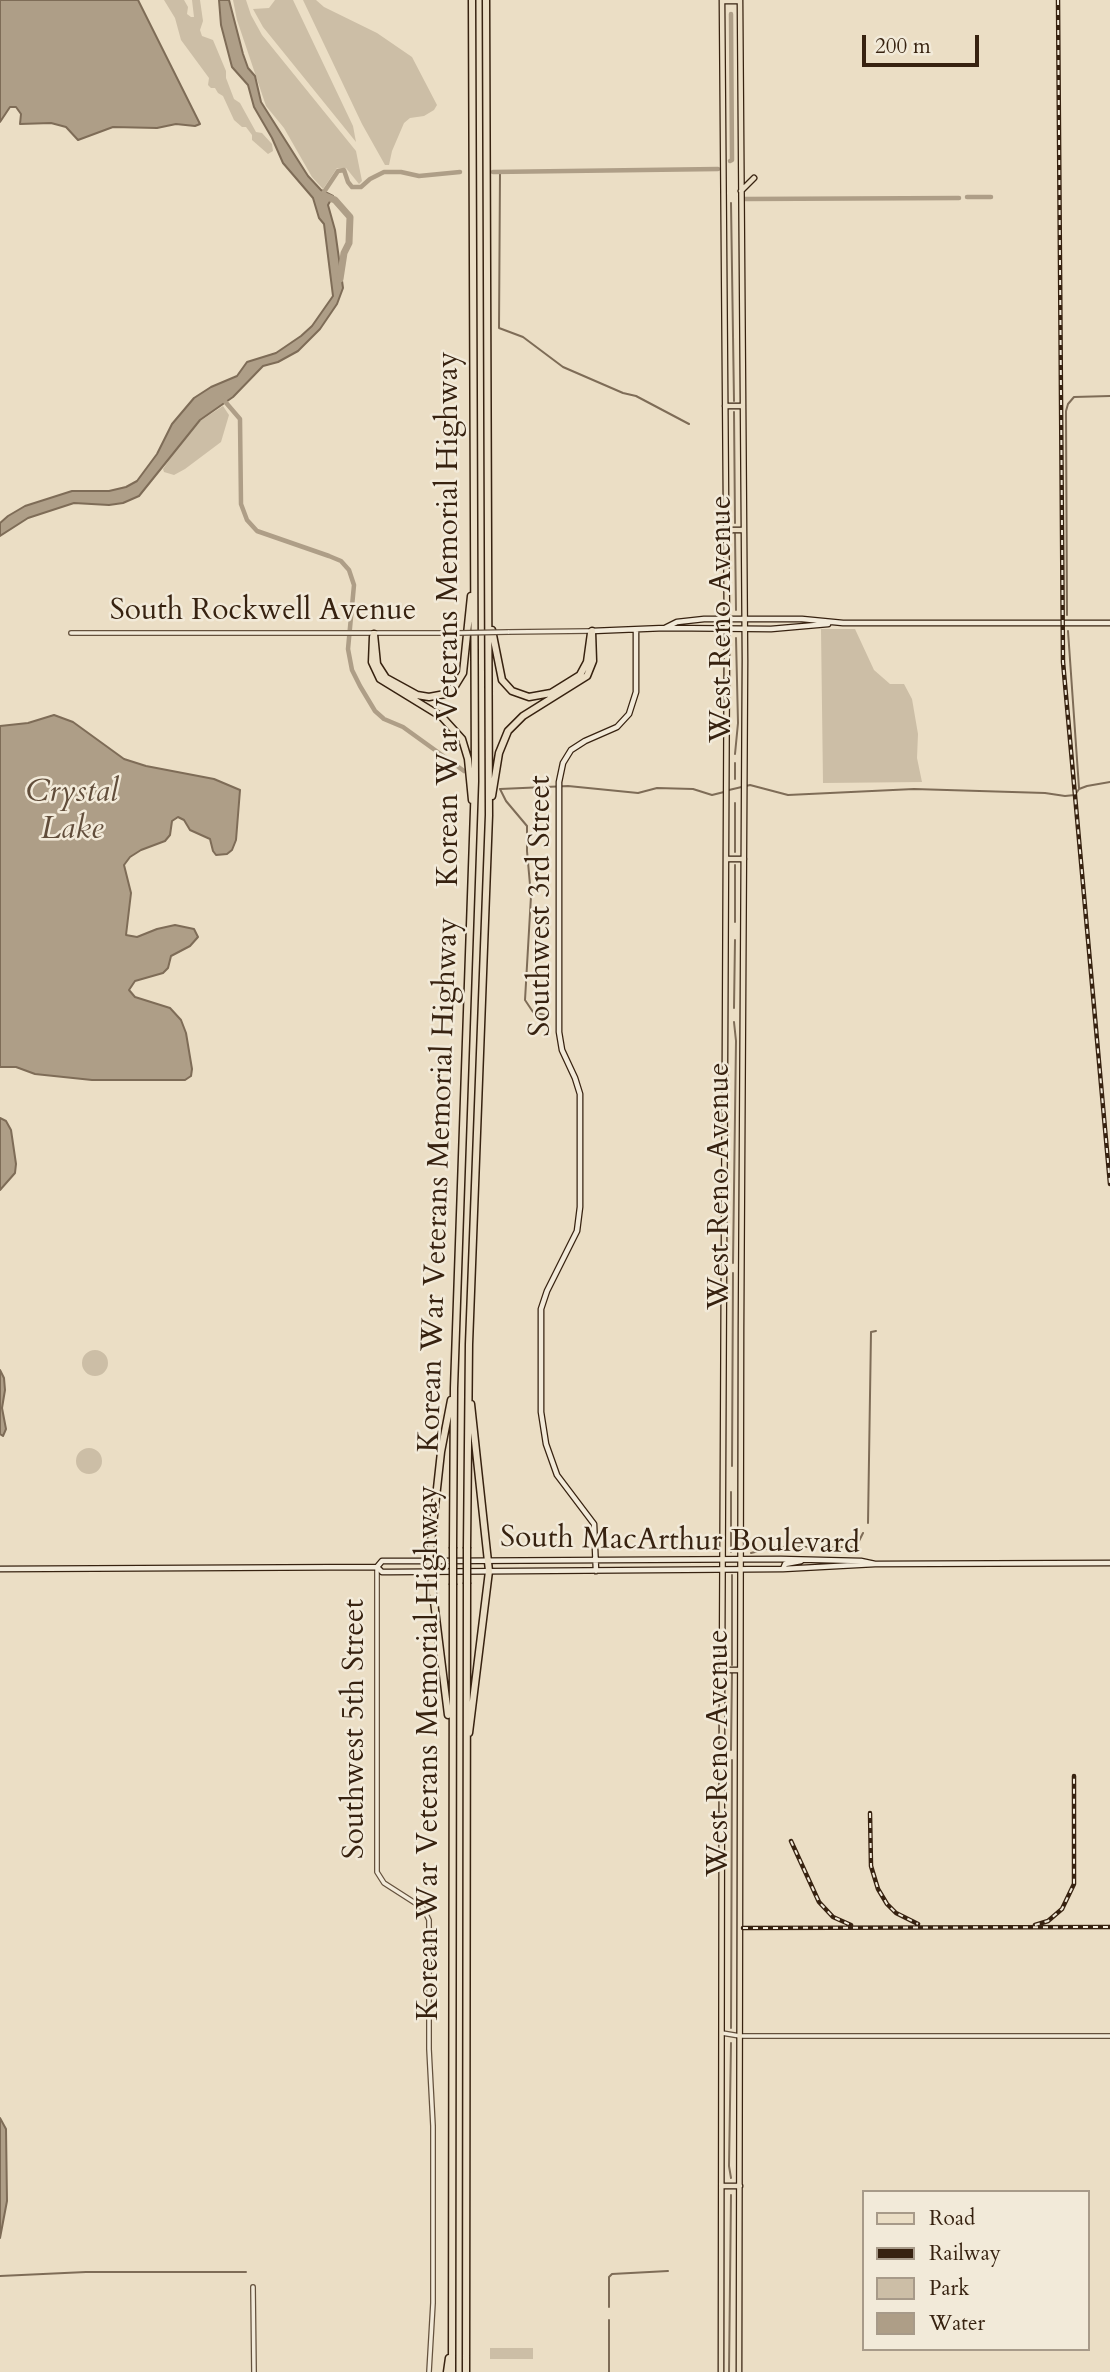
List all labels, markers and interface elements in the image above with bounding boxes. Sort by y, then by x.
scale bar [865,21,982,65]
text: 200 m [875,32,931,61]
street label: Korean War Veterans Memorial Highway [432,351,468,887]
street label: West Reno Avenue [705,495,741,743]
street label: South Rockwell Avenue [110,594,416,630]
water label: Crystal Lake [26,775,118,850]
street label: Southwest 3rd Street [524,775,560,1037]
street label: Korean War Veterans Memorial Highway [413,917,467,1453]
street label: West Reno Avenue [703,1062,739,1310]
street label: Korean War Veterans Memorial Highway [412,1485,448,2021]
street label: South MacArthur Boulevard [500,1521,860,1563]
street label: Southwest 5th Street [338,1599,374,1859]
street label: West Reno Avenue [702,1629,738,1877]
legend [862,2190,1089,2351]
text: Road [929,2204,975,2233]
text: Railway [929,2239,1001,2268]
text: Park [929,2274,969,2303]
text: Water [929,2309,985,2338]

